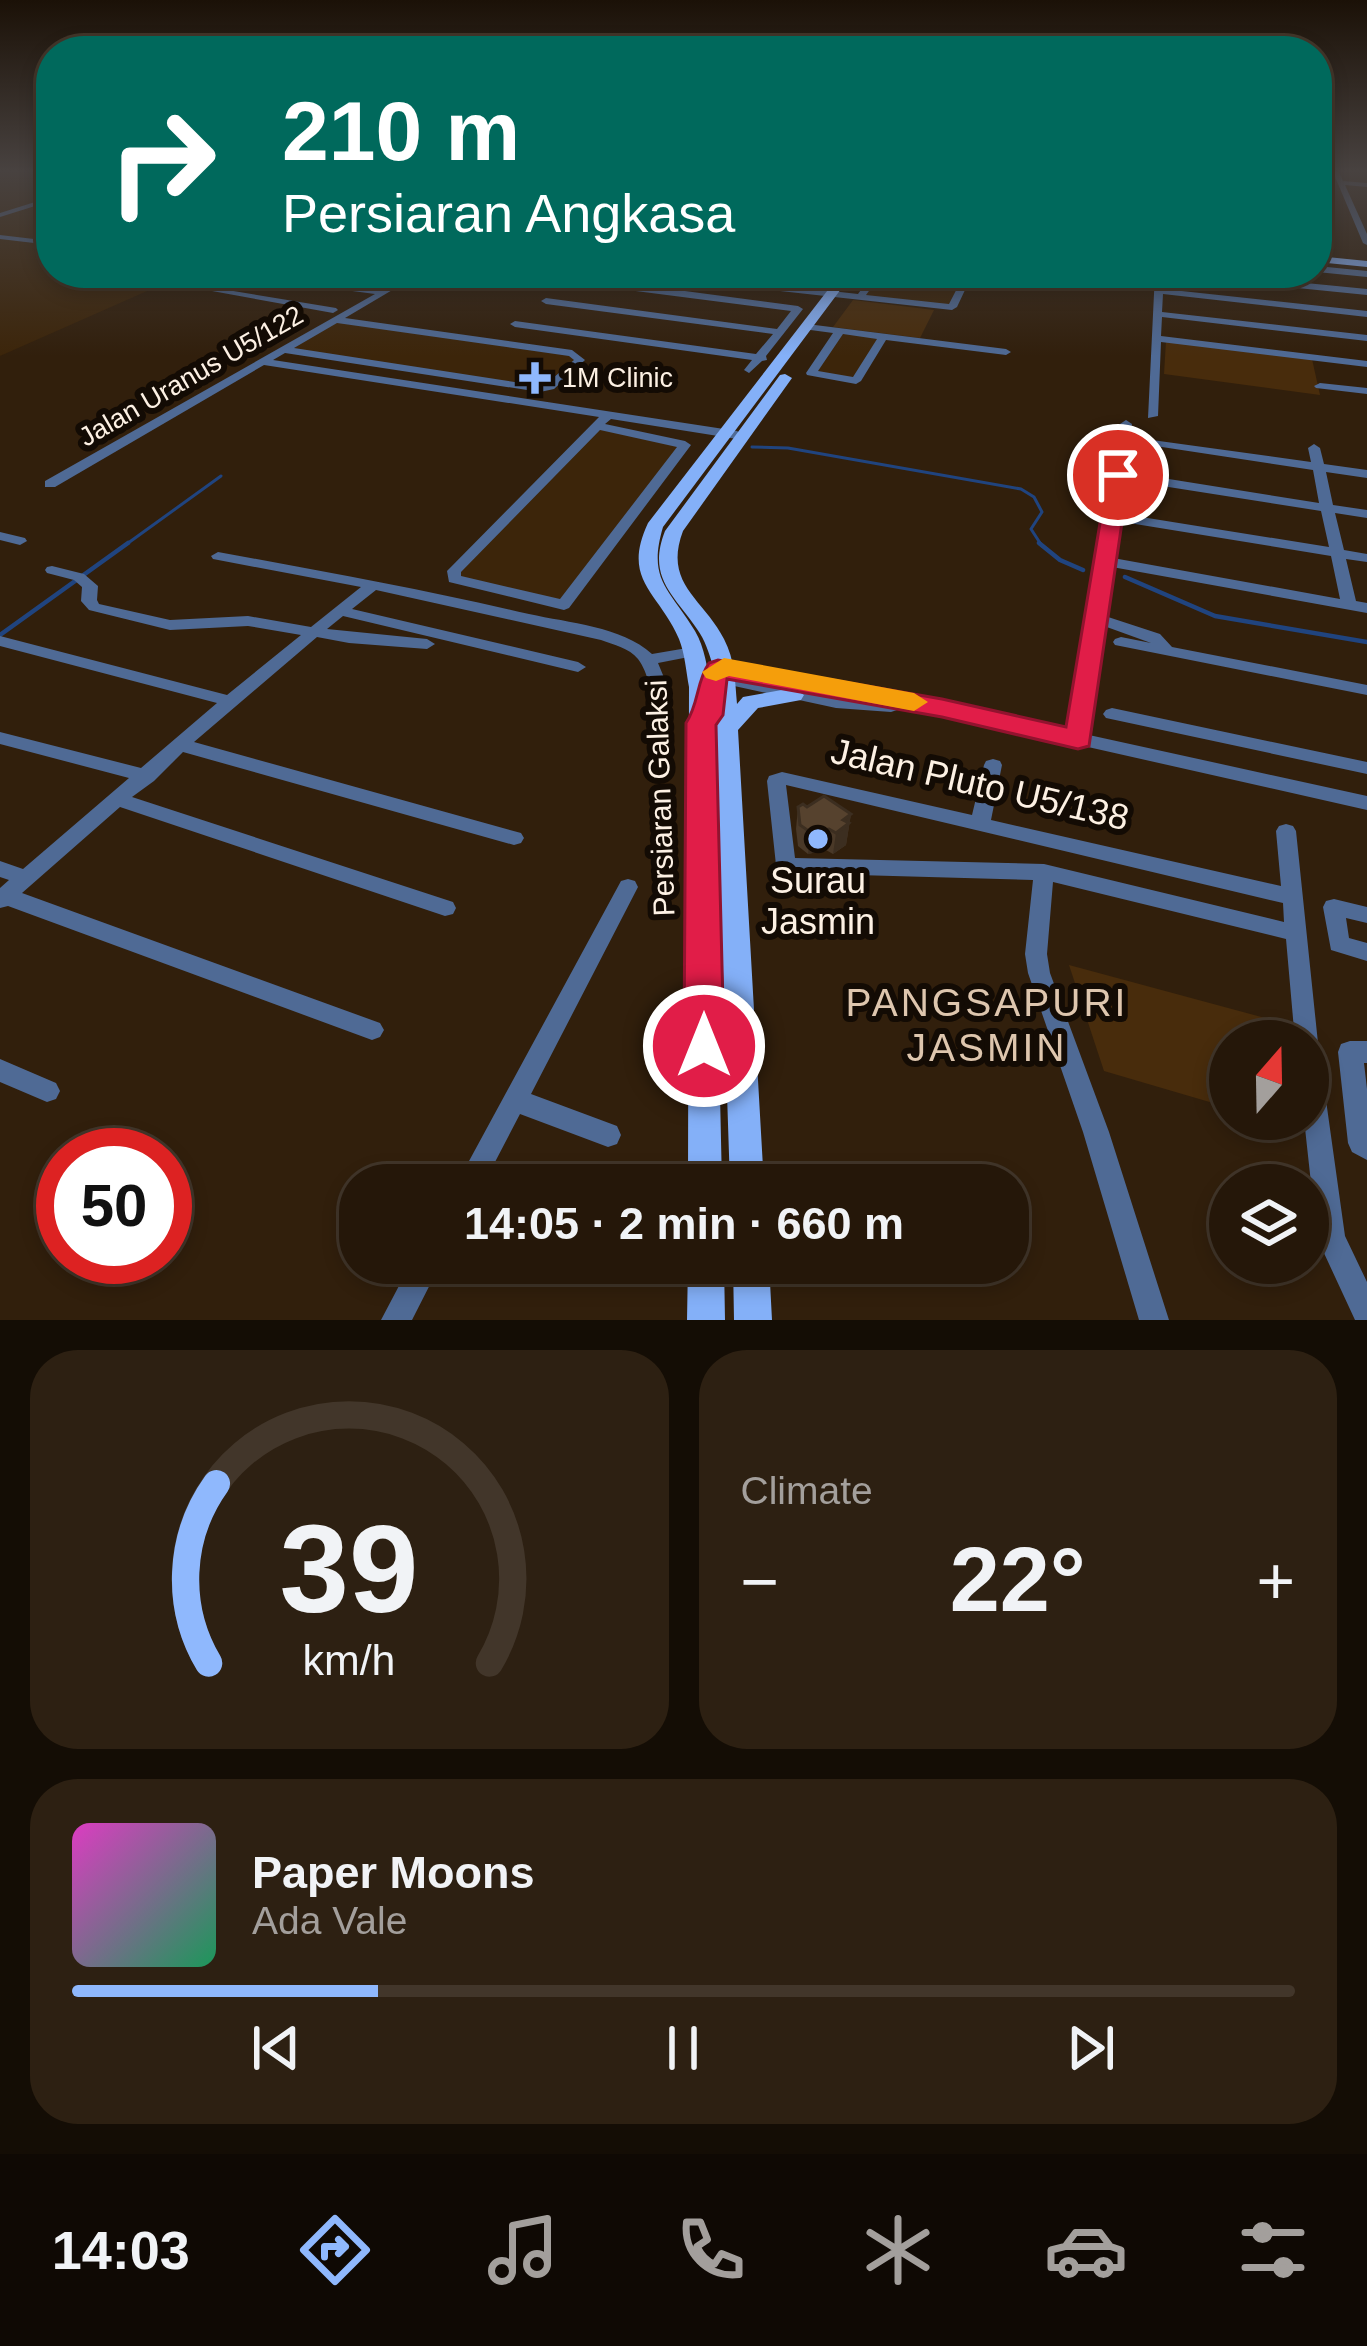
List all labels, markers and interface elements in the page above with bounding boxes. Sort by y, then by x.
icon: right [84,84,240,240]
text: 210 m [282,84,520,178]
text: Persiaran Angkasa [282,183,735,243]
street label: Jalan Uranus U5/122 [74,300,308,452]
marker: 1M Clinic [519,362,551,394]
place label: 1M Clinic [562,363,673,393]
pin [1067,424,1169,526]
icon: arrive [1085,442,1151,508]
street label: Persiaran Galaksi [639,679,681,917]
street label: Jalan Pluto U5/138 [827,730,1133,838]
marker: Surau Jasmin [805,826,831,852]
place label: Surau Jasmin [761,860,875,942]
district label: PANGSAPURI JASMIN [846,981,1128,1069]
position arrow [641,983,767,1109]
north arrow [1209,1020,1329,1140]
map controls [1209,1020,1329,1284]
speed limit sign: 50 [36,1128,192,1284]
button: layers [1209,1164,1329,1284]
text: 14:05 · 2 min · 660 m [464,1198,904,1249]
text: Climate [741,1469,873,1512]
text: 39 [280,1499,419,1638]
text: 22° [950,1530,1086,1630]
text: − [741,1544,779,1618]
text: + [1256,1544,1295,1618]
text: km/h [303,1635,396,1683]
text: Paper Moons [252,1847,535,1898]
text: Ada Vale [252,1899,407,1942]
icon: previous [243,2015,309,2081]
icon: pause [650,2015,716,2081]
icon: next [1058,2015,1124,2081]
icon: directions [293,2208,377,2292]
icon: music [481,2208,565,2292]
icon: phone [669,2208,753,2292]
icon: climate [856,2208,940,2292]
icon: car [1044,2208,1128,2292]
icon: filters [1231,2208,1315,2292]
text: 14:03 [52,2220,190,2280]

